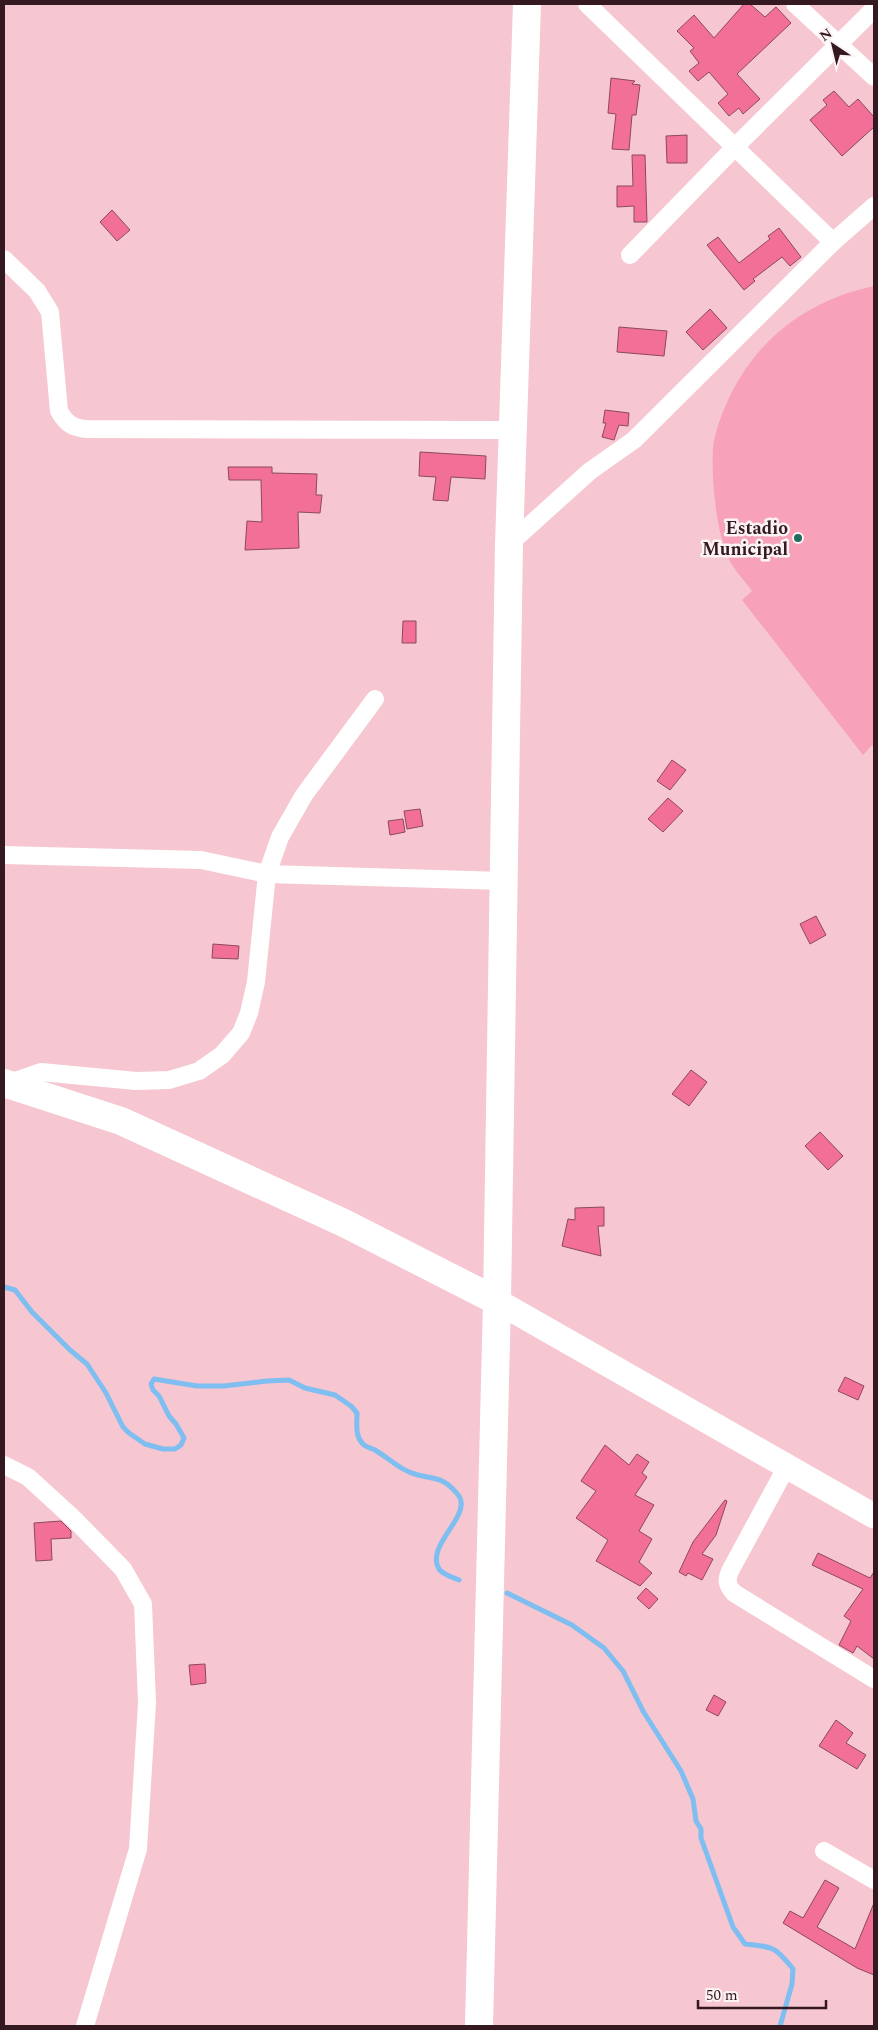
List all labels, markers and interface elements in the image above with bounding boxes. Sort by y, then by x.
north arrow [808,20,858,70]
text: N [815,23,837,47]
place label: Estadio Municipal [702,515,788,563]
marker: Estadio Municipal [792,532,804,544]
scale bar [698,1978,826,2010]
text: 50 m [706,1984,738,2007]

